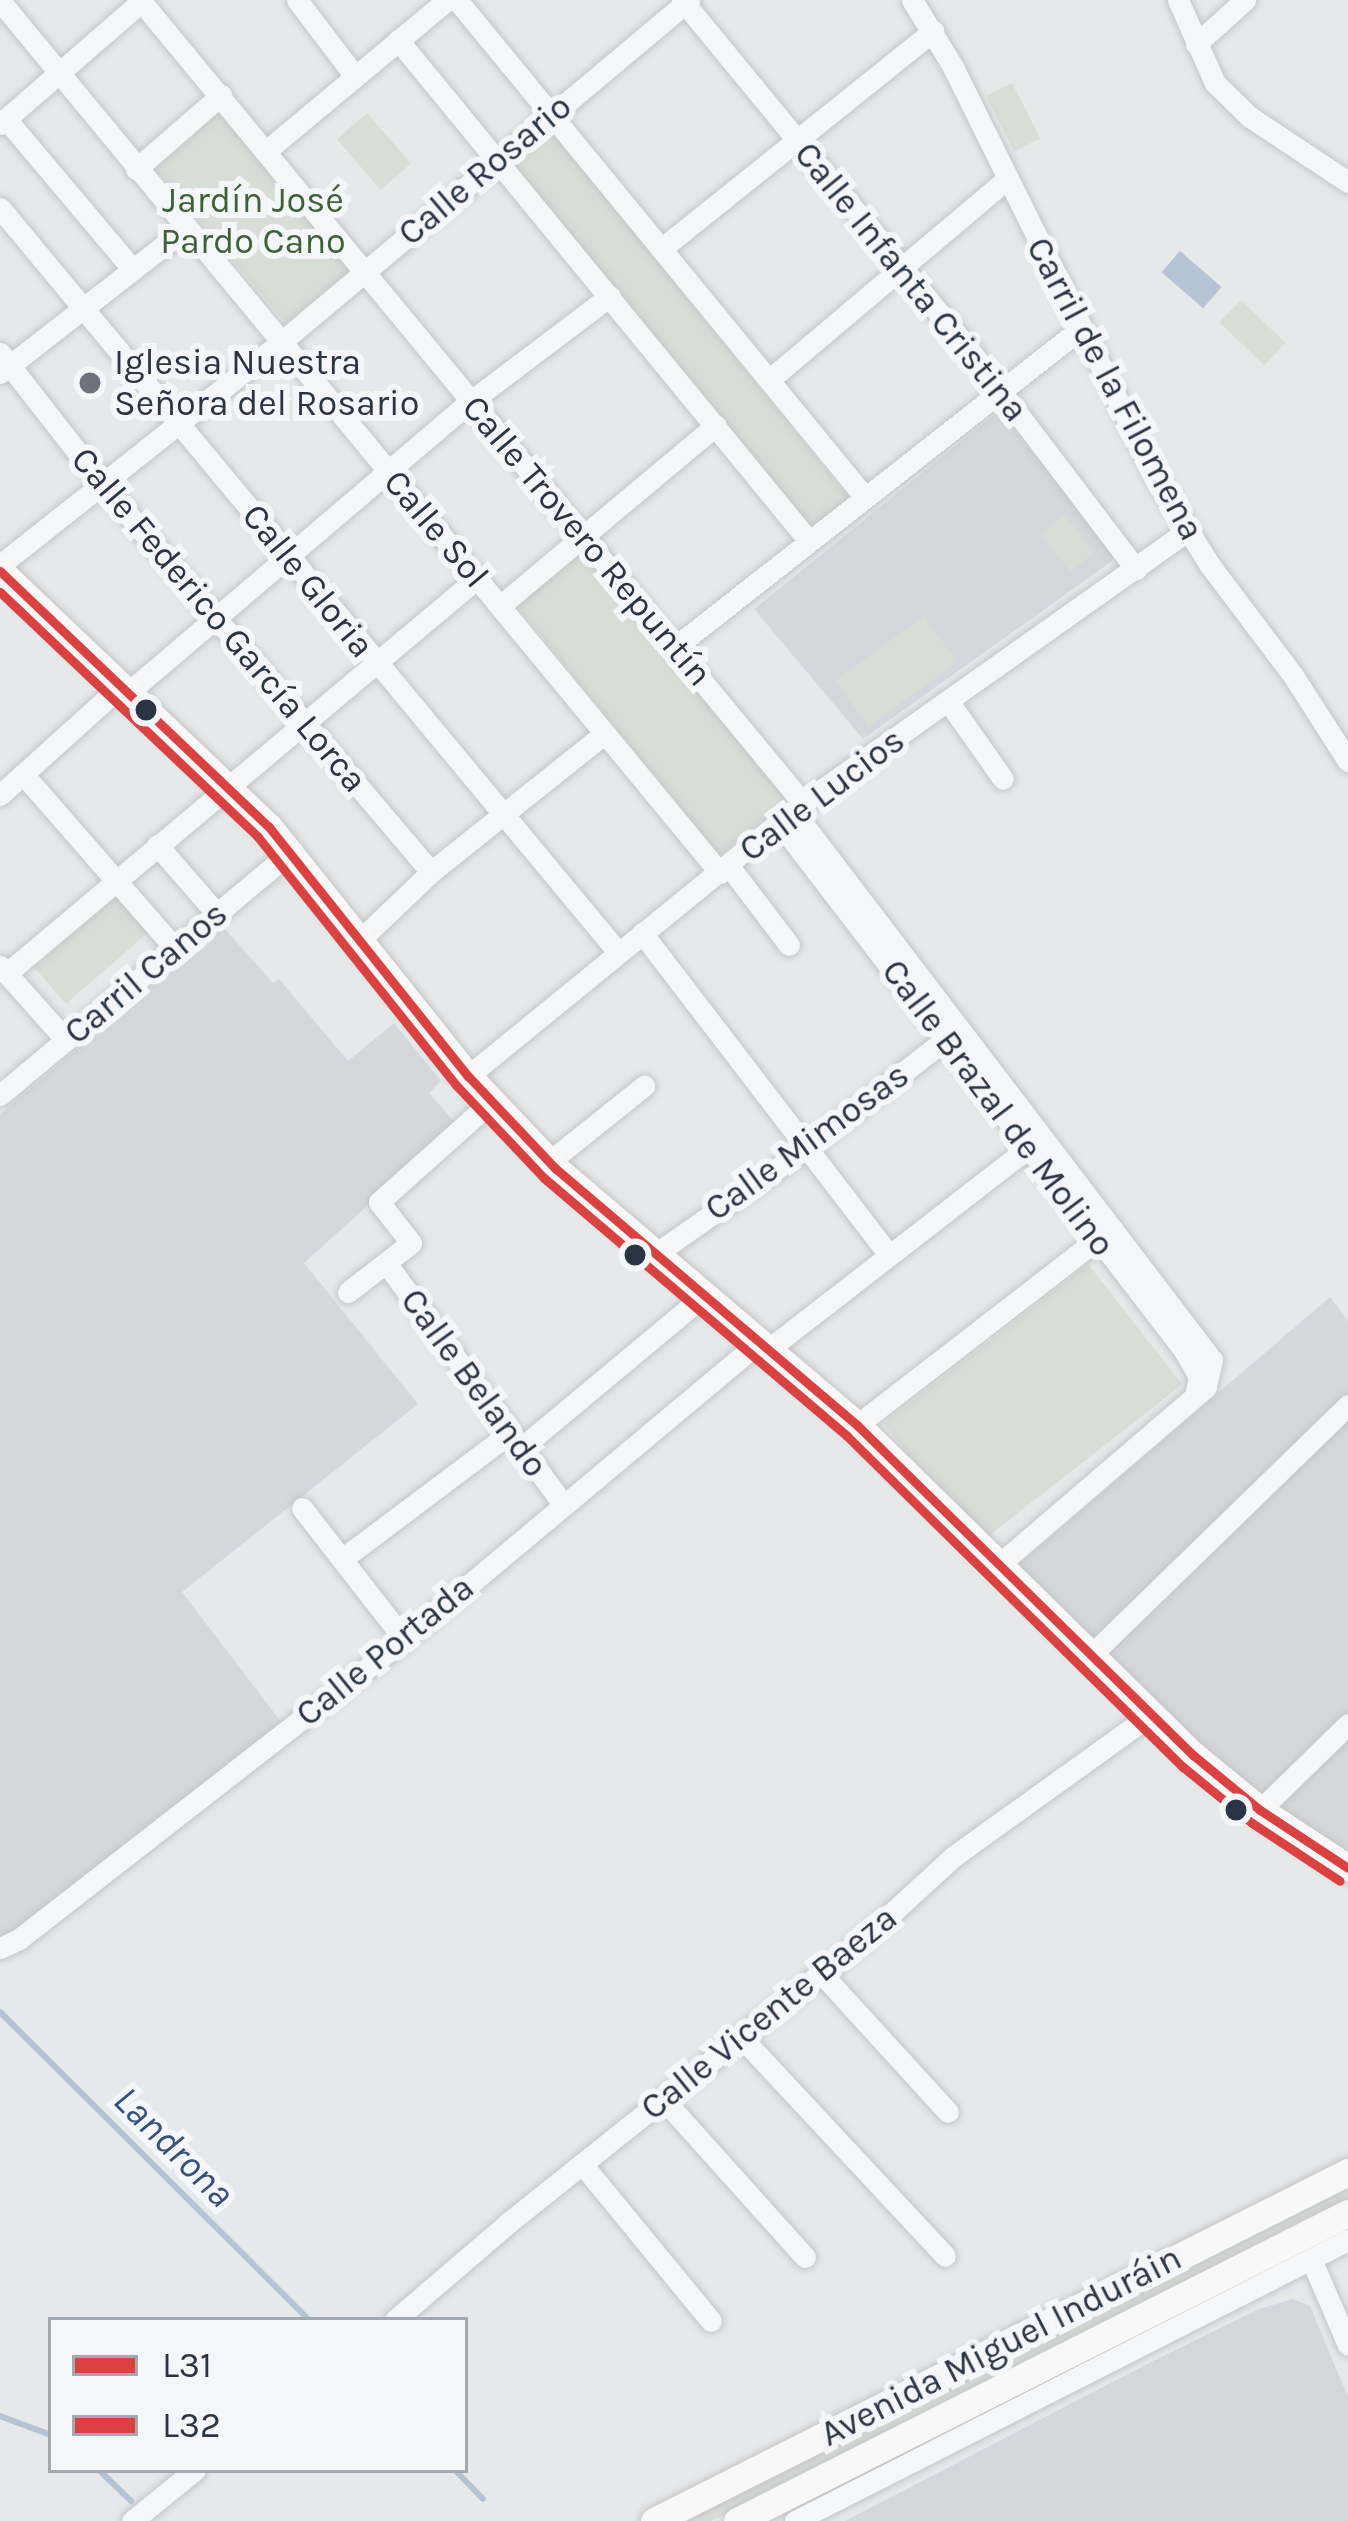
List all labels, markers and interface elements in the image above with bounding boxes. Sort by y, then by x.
street label: Calle Rosario [390,85,580,255]
street label: Calle Infanta Cristina [785,133,1037,431]
park label: Jardín José Pardo Cano [160,178,346,263]
street label: Carril de la Filomena [1017,230,1213,548]
place label: Iglesia Nuestra Señora del Rosario [114,340,419,425]
marker: Iglesia Nuestra Señora del Rosario [77,370,103,396]
street label: Calle Trovero Repuntín [453,387,721,695]
street label: Calle Federico García Lorca [62,439,376,801]
street label: Calle Sol [374,461,498,597]
street label: Calle Gloria [233,495,383,667]
unlabelled marker [135,699,157,721]
street label: Calle Lucios [731,719,913,871]
street label: Carril Canos [56,892,236,1054]
street label: Calle Brazal de Molino [872,951,1124,1265]
street label: Calle Mimosas [697,1054,917,1230]
unlabelled marker [624,1244,646,1266]
street label: Calle Belando [391,1280,557,1486]
street label: Calle Portada [287,1566,483,1736]
unlabelled marker [1225,1799,1247,1821]
street label: Calle Vicente Baeza [632,1896,906,2130]
water label: Landrona [104,2077,244,2217]
street label: Avenida Miguel Induráin [813,2236,1189,2456]
legend [48,2317,468,2473]
text: L31 [162,2344,212,2386]
text: L32 [162,2404,221,2446]

